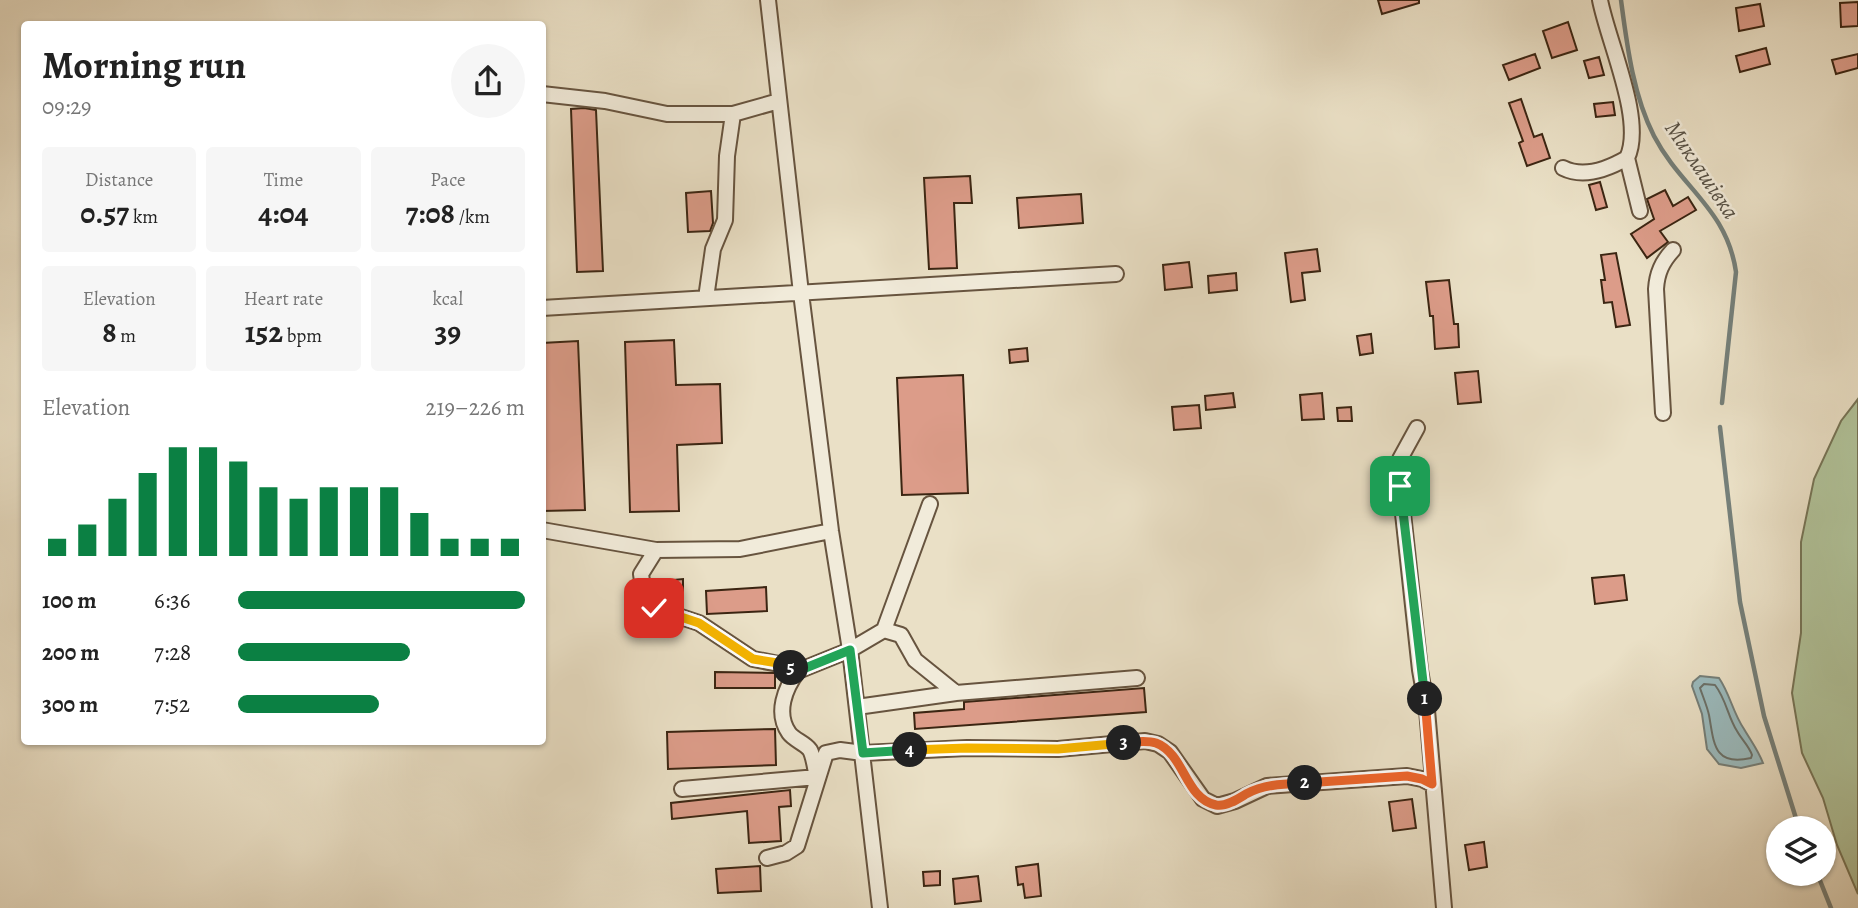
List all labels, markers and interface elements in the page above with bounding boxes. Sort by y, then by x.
text: Morning run [42,39,246,91]
button: share [451,44,525,118]
text: 09:29 [42,91,92,122]
water label: Миклашівка [1658,115,1747,226]
text: Distance [85,167,153,193]
text: Time [264,167,303,193]
text: Pace [430,167,465,193]
text: 0.57 [80,193,129,233]
text: 4:04 [258,193,309,233]
text: 7:08 [405,193,455,233]
text: km [129,204,158,230]
text: /km [455,204,490,230]
text: Elevation [83,286,156,312]
text: Heart rate [244,286,323,312]
text: kcal [433,286,463,312]
text: 8 [102,312,117,352]
text: 152 [245,312,283,352]
text: 39 [434,312,461,352]
text: m [117,323,136,349]
text: bpm [283,323,322,349]
text: Elevation [42,392,130,423]
text: 219–226 m [426,392,525,423]
pin [1370,456,1430,516]
icon: arrive [1381,467,1419,505]
pin [624,578,684,638]
text: 100 m [42,585,97,616]
text: 6:36 [154,585,190,616]
icon: check [635,589,673,627]
text: 200 m [42,637,100,668]
text: 7:28 [154,637,191,668]
pin: 5 [774,650,808,686]
text: 5 [786,654,795,680]
pin: 1 [1408,682,1442,716]
text: 1 [1421,685,1428,711]
text: 300 m [42,689,98,720]
text: 7:52 [154,689,190,720]
pin: 3 [1106,726,1142,760]
text: 3 [1119,729,1128,755]
pin: 4 [892,732,928,768]
text: 4 [905,736,914,762]
pin: 2 [1288,766,1322,800]
text: 2 [1300,769,1309,795]
map controls [1766,816,1836,886]
button: layers [1766,816,1836,886]

